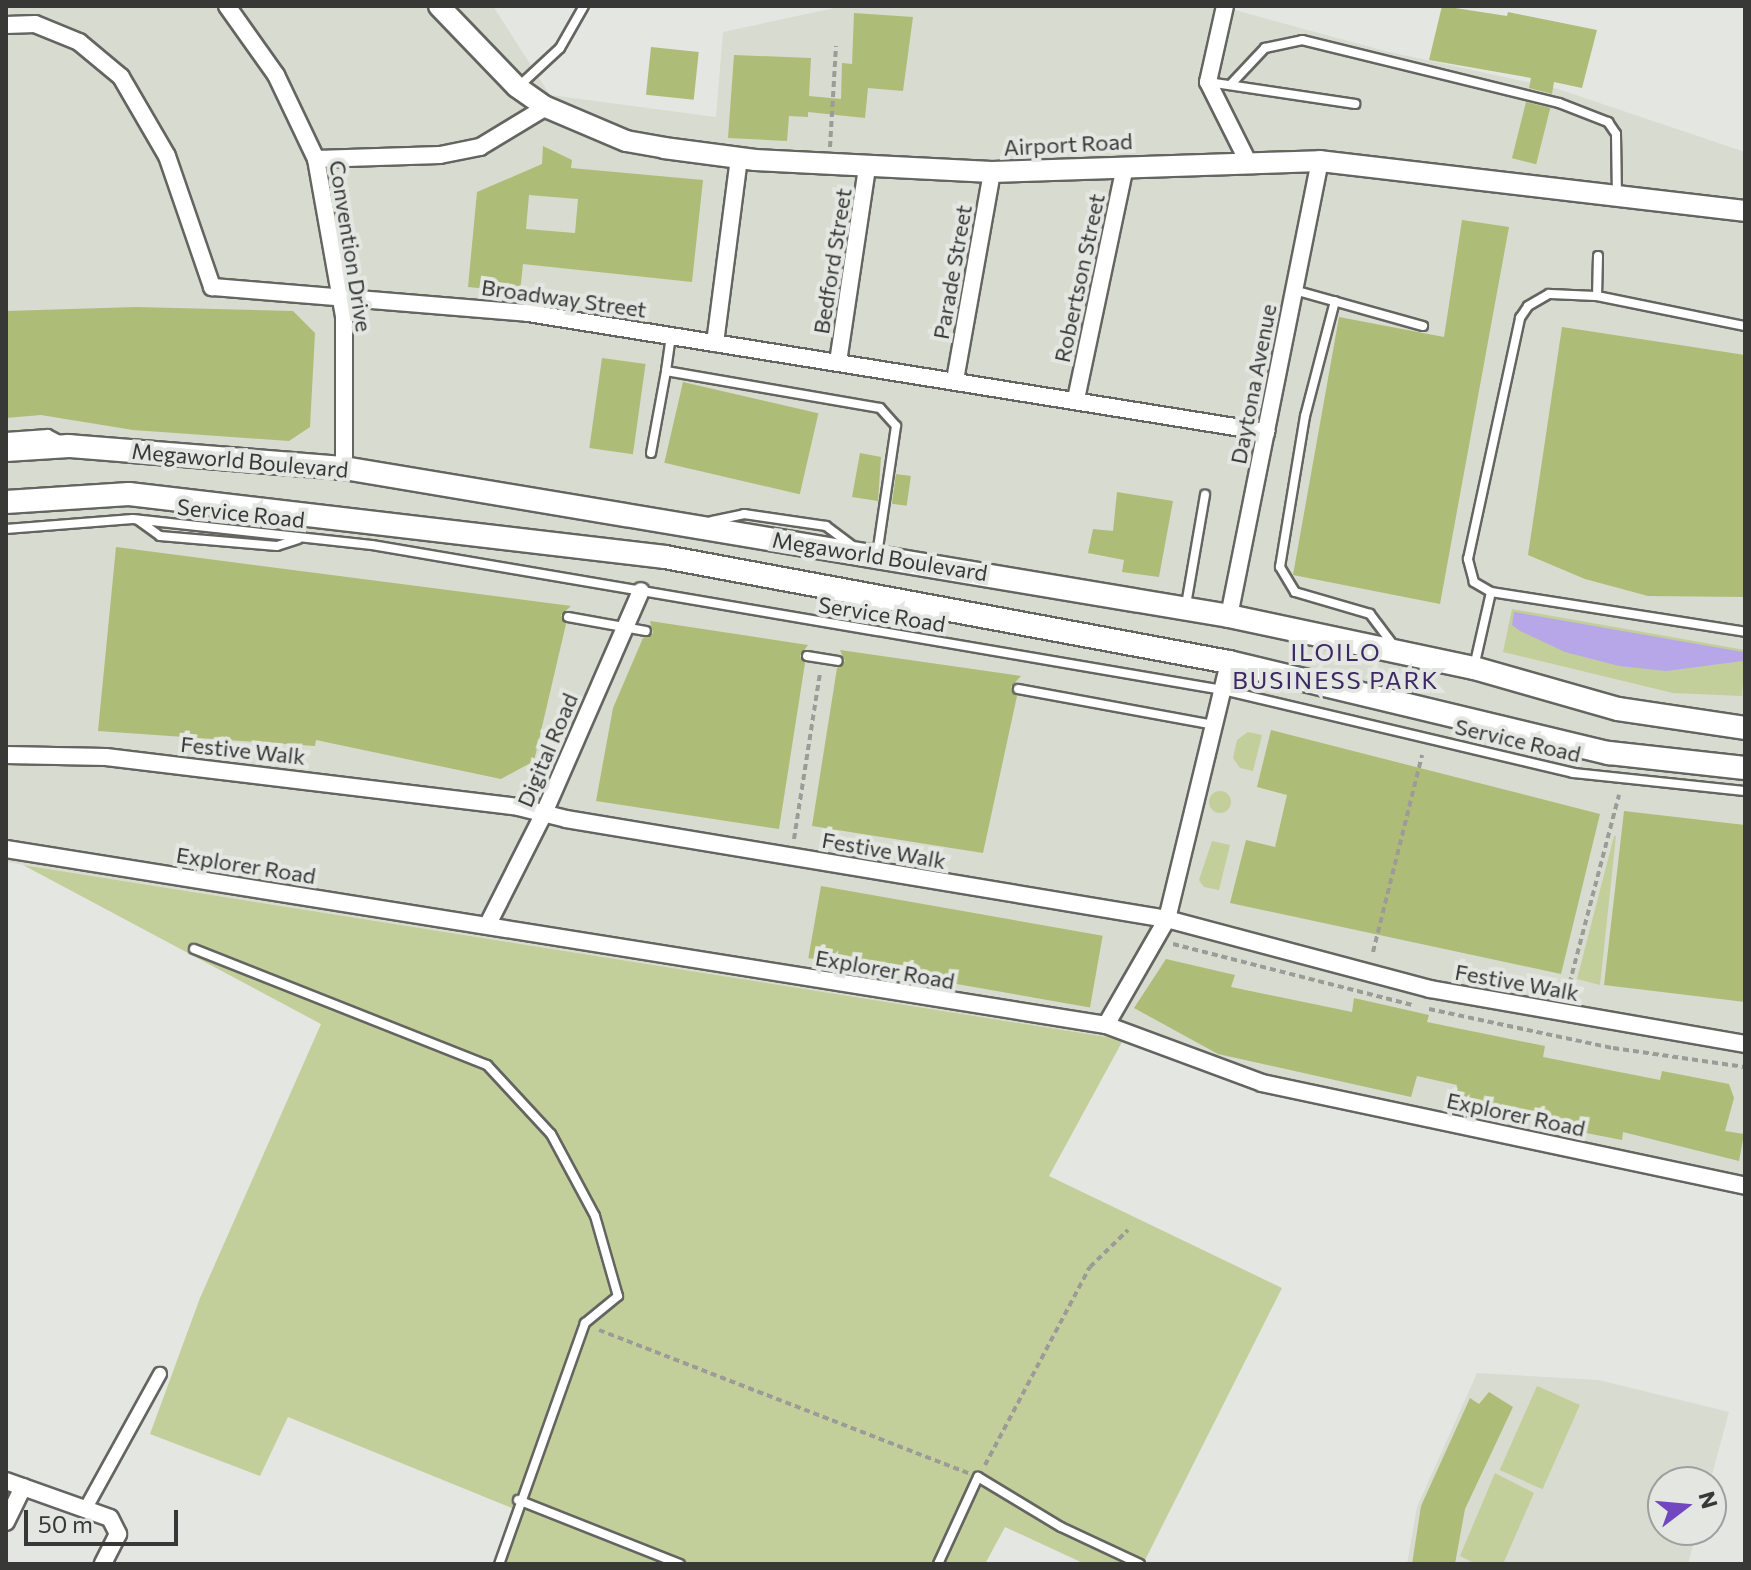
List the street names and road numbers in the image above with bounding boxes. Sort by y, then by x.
street label: Airport Road [1003,127,1133,161]
street label: Convention Drive [324,158,378,334]
street label: Bedford Street [807,186,857,336]
street label: Robertson Street [1048,191,1110,365]
street label: Parade Street [927,203,977,341]
street label: Broadway Street [480,273,648,323]
street label: Daytona Avenue [1225,302,1281,466]
street label: Megaworld Boulevard [131,437,349,483]
street label: Service Road [176,493,306,533]
street label: Megaworld Boulevard [771,526,989,586]
street label: Service Road [817,591,947,637]
street label: Digital Road [511,689,583,811]
street label: Service Road [1453,713,1583,767]
street label: Festive Walk [179,730,307,770]
street label: Festive Walk [820,826,948,874]
street label: Explorer Road [174,841,318,889]
street label: Explorer Road [813,944,957,994]
street label: Festive Walk [1453,958,1581,1006]
street label: Explorer Road [1444,1086,1588,1142]

